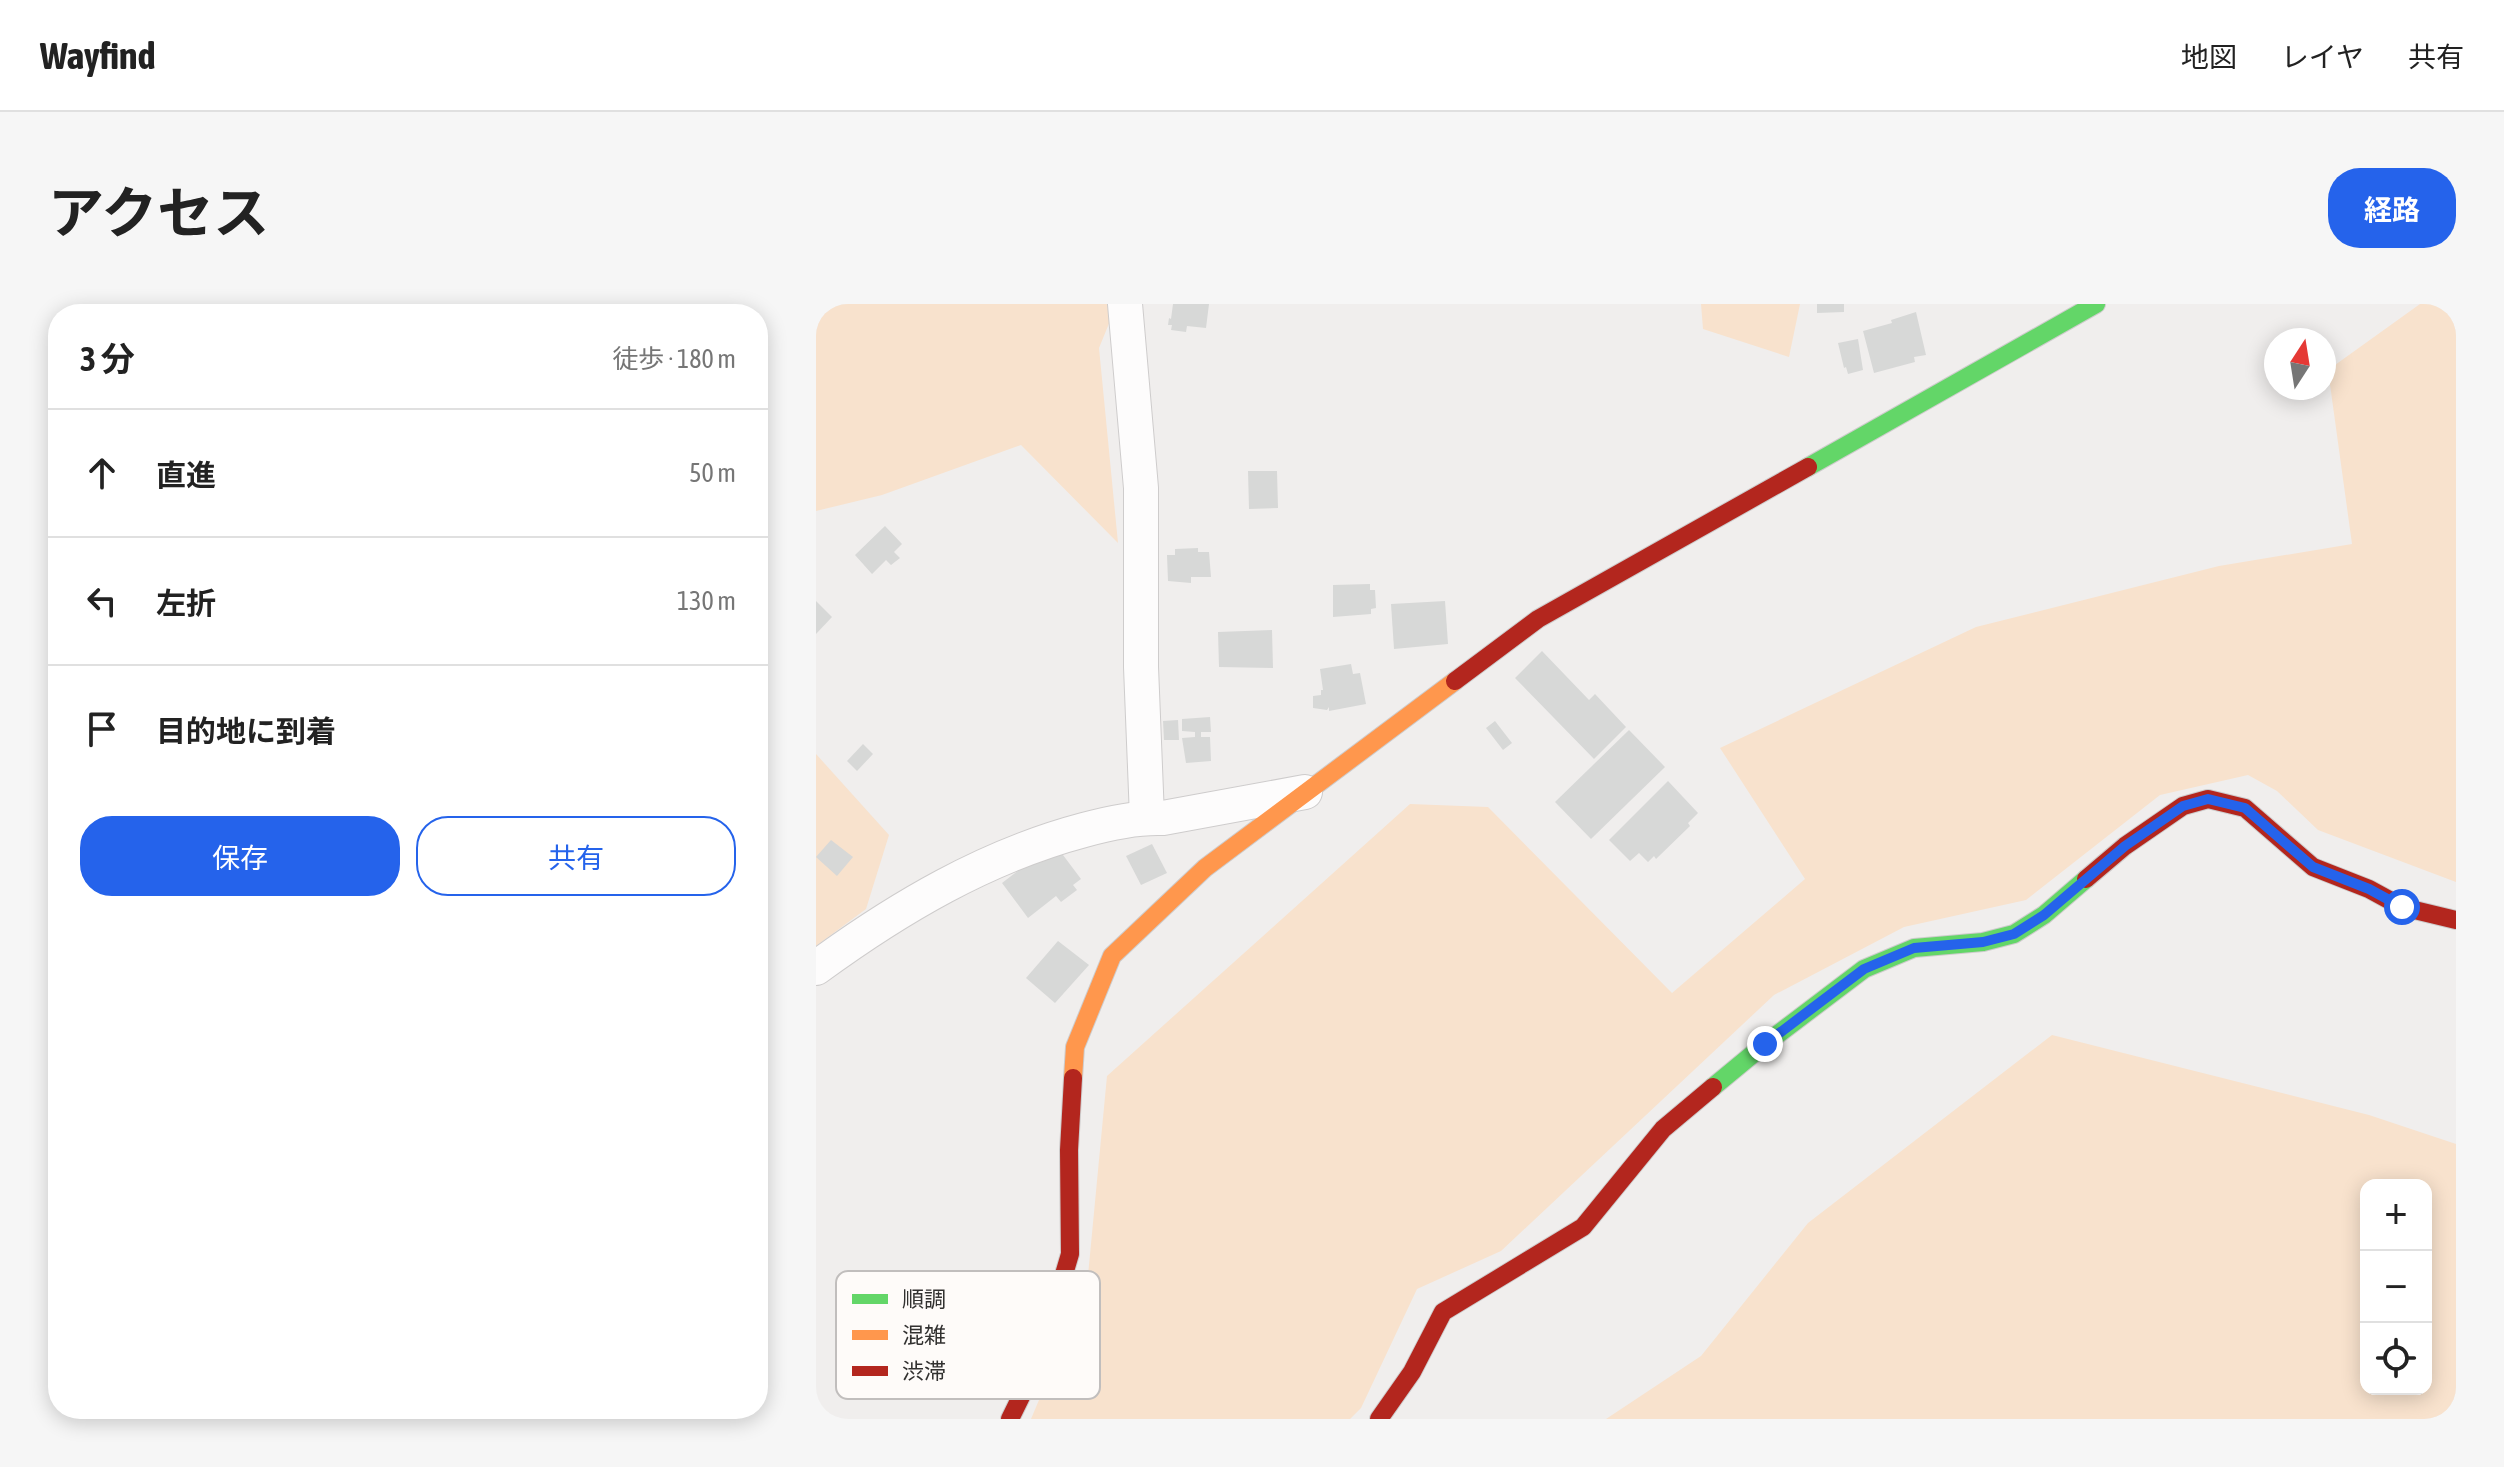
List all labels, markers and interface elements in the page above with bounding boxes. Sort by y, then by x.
text: Wayfind [40,34,155,77]
text: 地図 [2181,41,2237,73]
text: レイヤ [2281,41,2364,73]
text: 共有 [2408,41,2464,73]
button: 経路 [2328,168,2456,248]
text: アクセス [48,181,269,245]
north arrow [2264,328,2336,400]
text: 3 分 [80,339,135,378]
text: 徒歩 · 180 m [612,344,736,374]
icon: ahead [80,451,124,495]
text: 直進 [156,458,216,492]
text: 50 m [689,458,736,488]
icon: left [80,579,124,623]
text: 左折 [156,586,216,620]
text: 130 m [677,586,736,616]
icon: arrive [80,707,124,751]
text: 目的地に到着 [156,714,336,748]
button: 保存 [80,816,400,896]
button: 共有 [416,816,736,896]
route start [2384,889,2420,925]
route end [1747,1026,1783,1062]
map controls [2360,1179,2432,1395]
button: + [2360,1179,2432,1251]
button: − [2360,1251,2432,1323]
legend [836,1271,1100,1399]
text: 順調 [902,1286,946,1312]
text: 混雑 [902,1322,946,1348]
button: locate [2360,1323,2432,1395]
text: 渋滞 [902,1358,946,1384]

